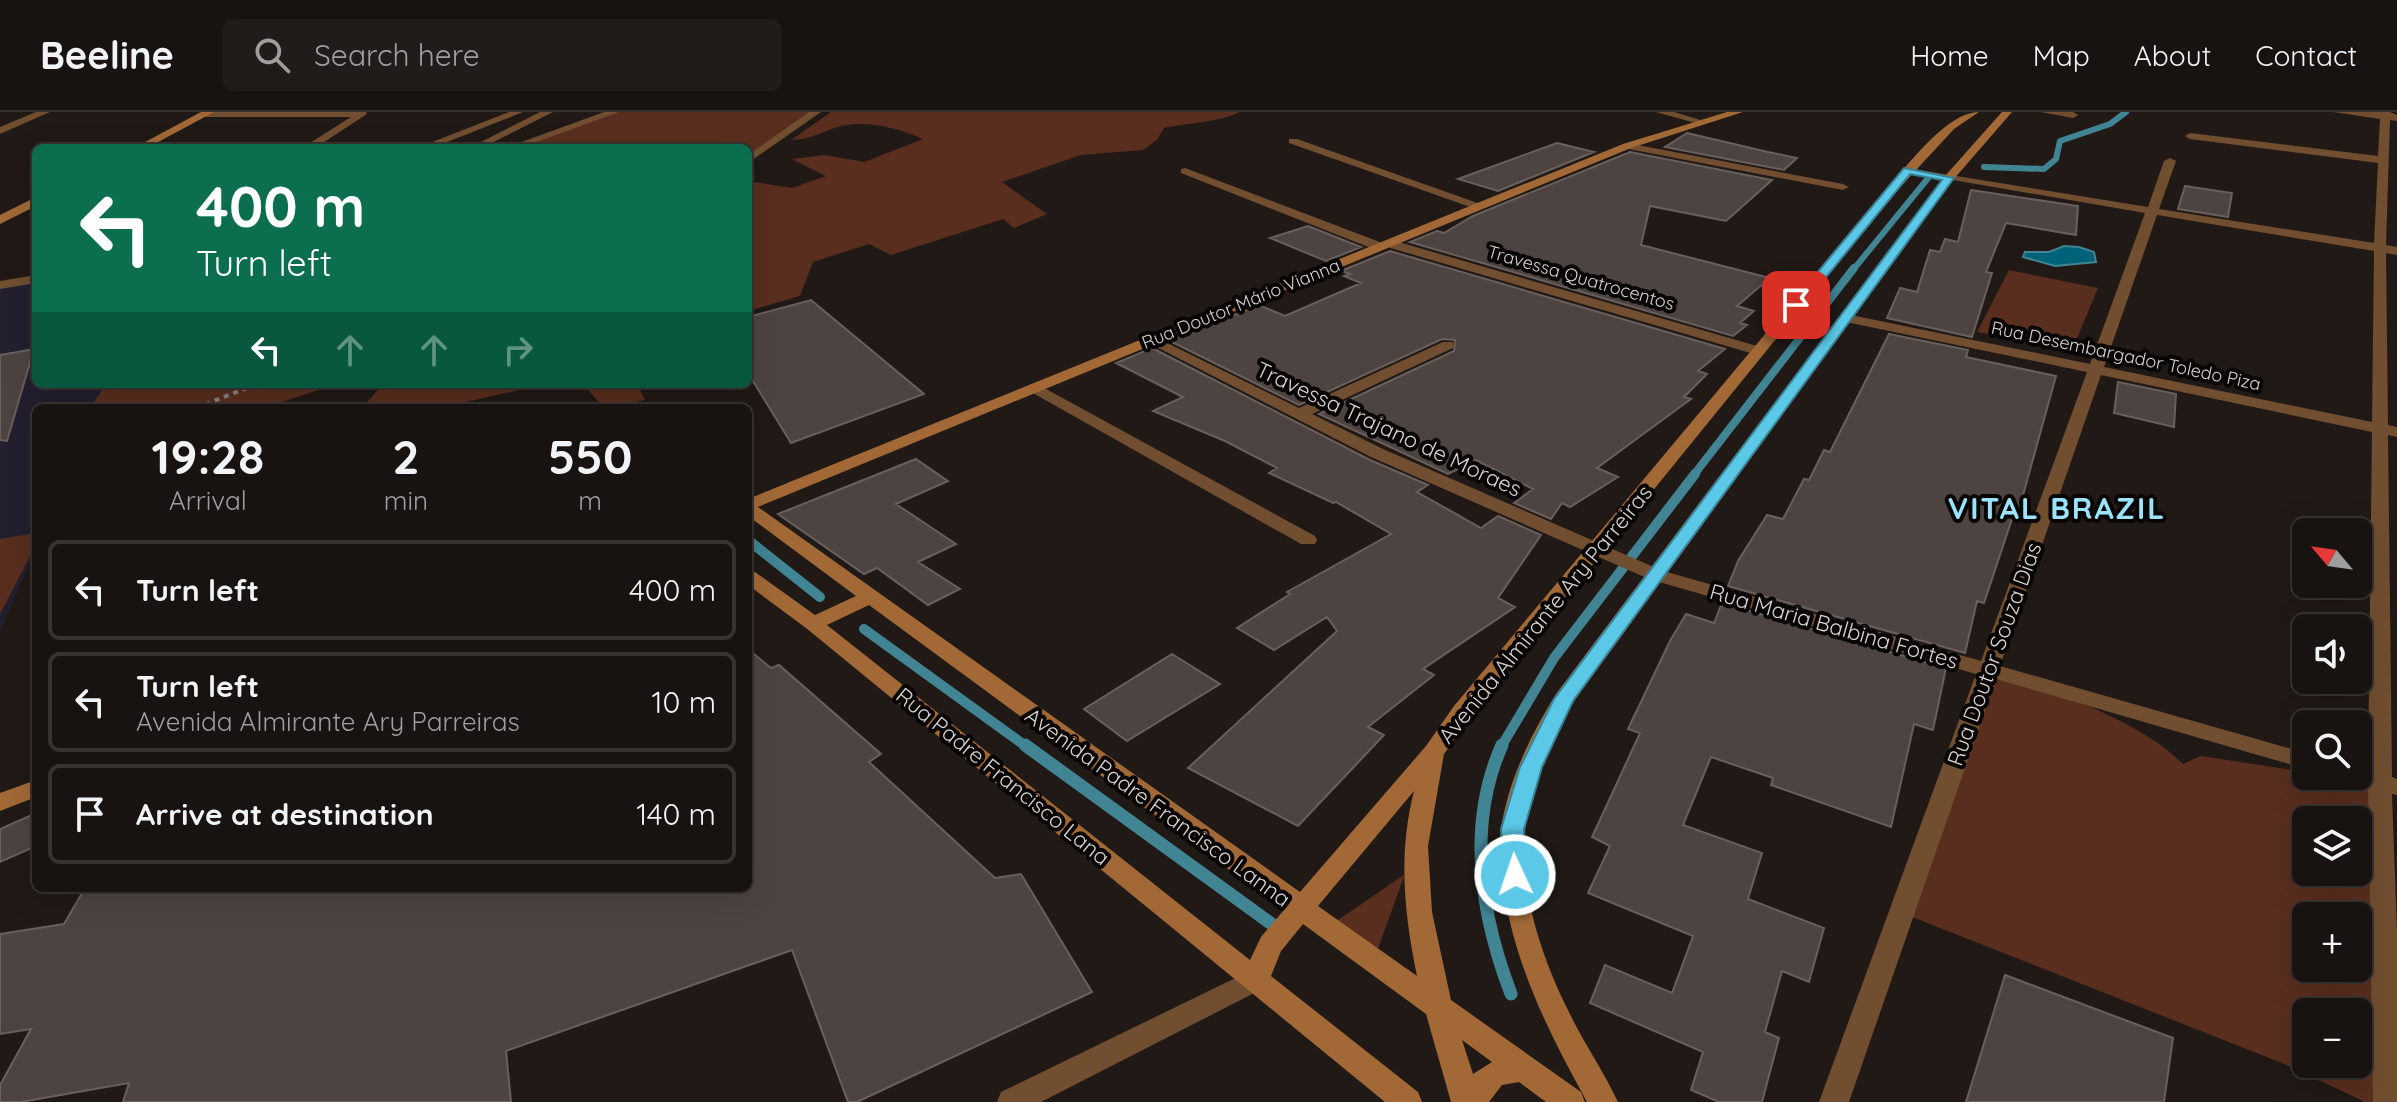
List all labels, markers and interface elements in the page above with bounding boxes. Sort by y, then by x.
search box [222,19,782,91]
text: Beeline [40,31,174,79]
icon: search [250,33,294,77]
text: Search here [314,36,480,74]
text: Home [1910,38,1989,73]
text: Map [2033,38,2090,73]
text: About [2134,38,2211,73]
text: Contact [2255,38,2357,73]
text: 400 m [196,171,365,241]
icon: left [64,176,168,280]
text: Turn left [196,240,332,285]
street label: Travessa Quatrocentos [1485,240,1677,315]
street label: Rua Doutor Mário Vianna [1138,253,1343,354]
pin [1762,271,1830,339]
icon: arrive [1774,283,1818,327]
street label: Rua Desembargador Toledo Piza [1989,316,2263,395]
icon: left [244,328,288,372]
icon: ahead [328,328,372,372]
icon: ahead [412,328,456,372]
icon: right [496,328,540,372]
street label: Travessa Trajano de Moraes [1252,355,1526,503]
text: 19:28 [152,426,264,486]
text: 2 [392,426,420,486]
text: 550 [548,426,632,486]
street label: Avenida Almirante Ary Parreiras [1432,479,1658,749]
text: Arrival [169,484,247,517]
text: min [384,484,428,517]
text: m [578,484,602,517]
district label: VITAL BRAZIL [1948,489,2166,527]
north arrow [2292,518,2372,598]
map controls [2292,518,2372,1078]
street label: Rua Doutor Souza Dias [1941,539,2047,769]
icon: left [68,568,112,612]
text: Turn left [136,571,259,609]
text: 400 m [629,571,716,609]
street label: Rua Maria Balbina Fortes [1707,577,1961,675]
button: sound [2292,614,2372,694]
text: Turn left [136,667,259,705]
icon: left [68,680,112,724]
street label: Rua Padre Francisco Lana [890,681,1116,871]
text: 10 m [652,683,716,721]
street label: Avenida Padre Francisco Lanna [1020,701,1296,913]
text: Avenida Almirante Ary Parreiras [136,705,520,738]
button: search [2292,710,2372,790]
icon: arrive [68,792,112,836]
text: Arrive at destination [136,795,434,833]
text: 140 m [636,795,716,833]
button: layers [2292,806,2372,886]
position arrow [1473,833,1557,917]
button: + [2292,902,2372,982]
button: − [2292,998,2372,1078]

